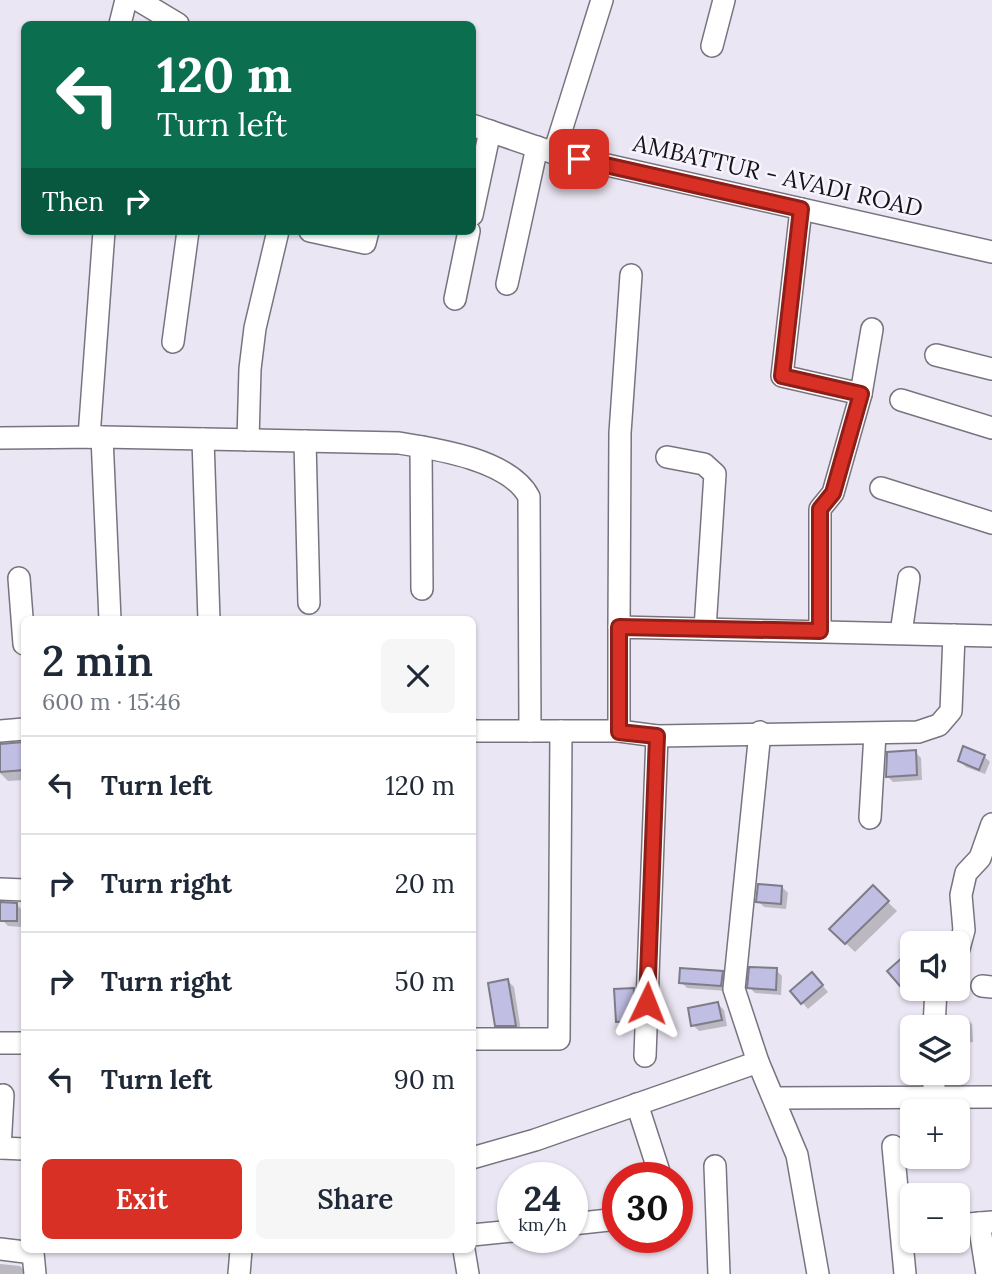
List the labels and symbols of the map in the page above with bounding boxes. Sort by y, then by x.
street label: AMBATTUR - AVADI ROAD [629,127,926,224]
pin [549,129,609,189]
position arrow [610,966,684,1040]
speed limit sign: 30 [602,1162,693,1253]

